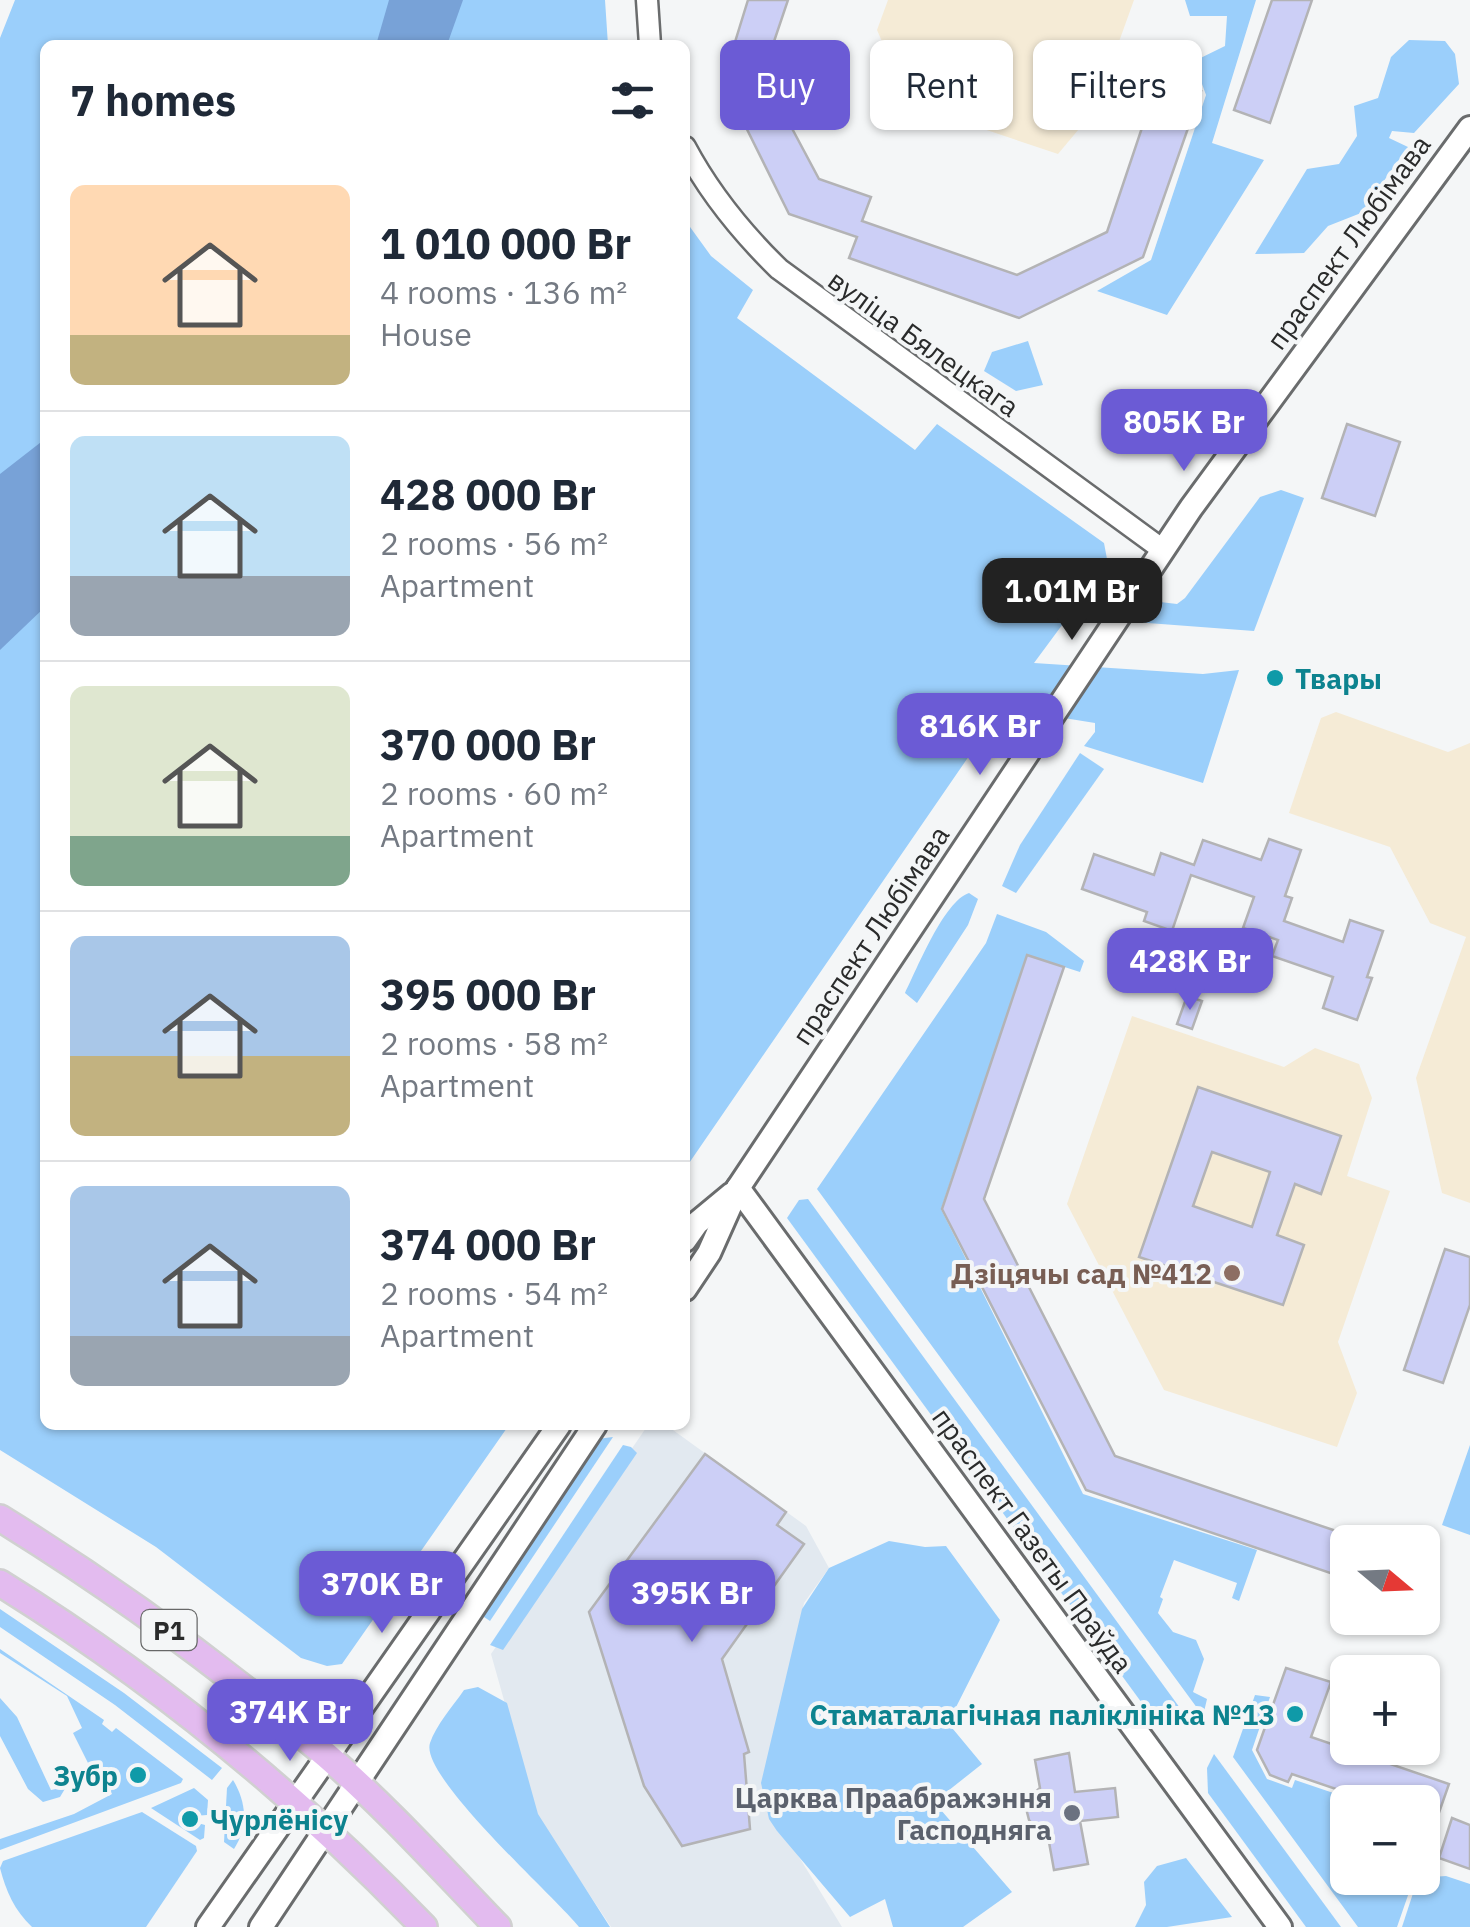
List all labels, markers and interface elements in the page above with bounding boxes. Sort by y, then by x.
chip: Buy [720,40,850,130]
chip: Rent [870,40,1013,130]
chip: Filters [1033,40,1202,130]
text: 7 homes [70,73,236,128]
icon: filters [605,73,660,128]
street label: праспект Любімава [1258,127,1438,357]
text: 1 010 000 Br [380,216,631,271]
icon: home [150,225,270,345]
street label: вуліца Бялецкага [821,261,1027,425]
text: 4 rooms · 136 m² [380,271,627,313]
text: House [380,313,472,355]
pin: 805K Br [1092,389,1276,474]
text: 805K Br [1123,400,1245,442]
text: 428 000 Br [380,467,596,522]
icon: home [150,476,270,596]
text: 2 rooms · 56 m² [380,522,608,564]
pin: 1.01M Br [969,558,1175,643]
text: Apartment [380,564,534,606]
text: 1.01M Br [1004,569,1140,611]
place label: Твары [1295,660,1382,697]
marker: Твары [1264,667,1286,689]
pin: 816K Br [888,693,1072,778]
text: 816K Br [919,704,1041,746]
text: 370 000 Br [380,717,596,772]
icon: home [150,726,270,846]
text: 2 rooms · 60 m² [380,772,608,814]
text: Apartment [380,814,534,856]
street label: праспект Любімава [783,818,957,1052]
pin: 428K Br [1098,928,1282,1013]
text: 428K Br [1129,939,1251,981]
text: 395 000 Br [380,967,596,1022]
icon: home [150,976,270,1096]
text: 2 rooms · 58 m² [380,1022,608,1064]
text: Apartment [380,1064,534,1106]
text: 374 000 Br [380,1217,596,1272]
icon: home [150,1226,270,1346]
place label: Дзіцячы сад №412 [951,1255,1212,1292]
marker: Дзіцячы сад №412 [1221,1262,1243,1284]
text: 2 rooms · 54 m² [380,1272,608,1314]
text: Apartment [380,1314,534,1356]
street label: праспект Газеты Праўда [924,1400,1142,1680]
north arrow [1330,1525,1440,1635]
map controls [1330,1525,1440,1895]
pin: 370K Br [290,1551,474,1636]
pin: 395K Br [600,1560,784,1645]
text: 370K Br [321,1562,443,1604]
text: 395K Br [631,1571,753,1613]
road number: Р1 [142,1610,196,1650]
button: + [1330,1655,1440,1765]
pin: 374K Br [198,1679,382,1764]
text: 374K Br [229,1690,351,1732]
place label: Стаматалагічная паліклініка №13 [809,1696,1275,1733]
marker: Стаматалагічная паліклініка №13 [1284,1703,1306,1725]
place label: Зубр [53,1757,118,1794]
marker: Зубр [127,1764,149,1786]
place label: Царква Праабражэння Гасподняга [735,1779,1052,1848]
button: − [1330,1785,1440,1895]
place label: Чурлёнісу [210,1801,348,1838]
marker: Царква Праабражэння Гасподняга [1061,1802,1083,1824]
marker: Чурлёнісу [179,1808,201,1830]

